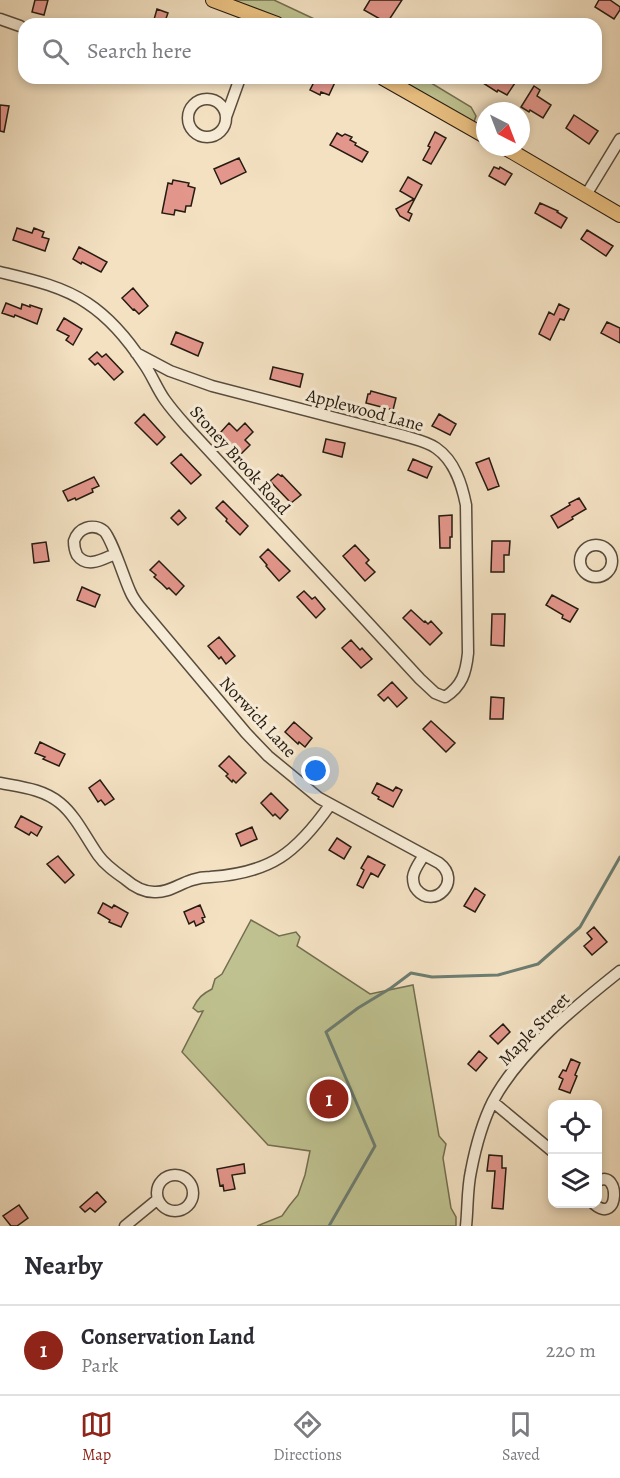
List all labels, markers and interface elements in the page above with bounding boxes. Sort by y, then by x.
search box [18,18,602,84]
icon: search [39,35,72,68]
text: Search here [87,36,192,66]
north arrow [476,102,530,156]
street label: Applewood Lane [303,383,426,437]
street label: Stoney Brook Road [185,400,296,520]
street label: Norwich Lane [214,671,302,763]
your location [301,756,330,785]
street label: Maple Street [493,987,575,1071]
pin: 1 [310,1076,348,1122]
map controls [548,1100,602,1208]
button: locate [548,1100,602,1154]
button: layers [548,1154,602,1208]
text: Nearby [24,1248,103,1283]
text: Conservation Land [81,1322,255,1352]
text: 1 [40,1337,47,1364]
text: 220 m [546,1337,596,1364]
text: Park [81,1352,119,1379]
tab: Map [80,1408,113,1466]
tab: Directions [273,1408,342,1466]
tab: Saved [502,1408,540,1466]

